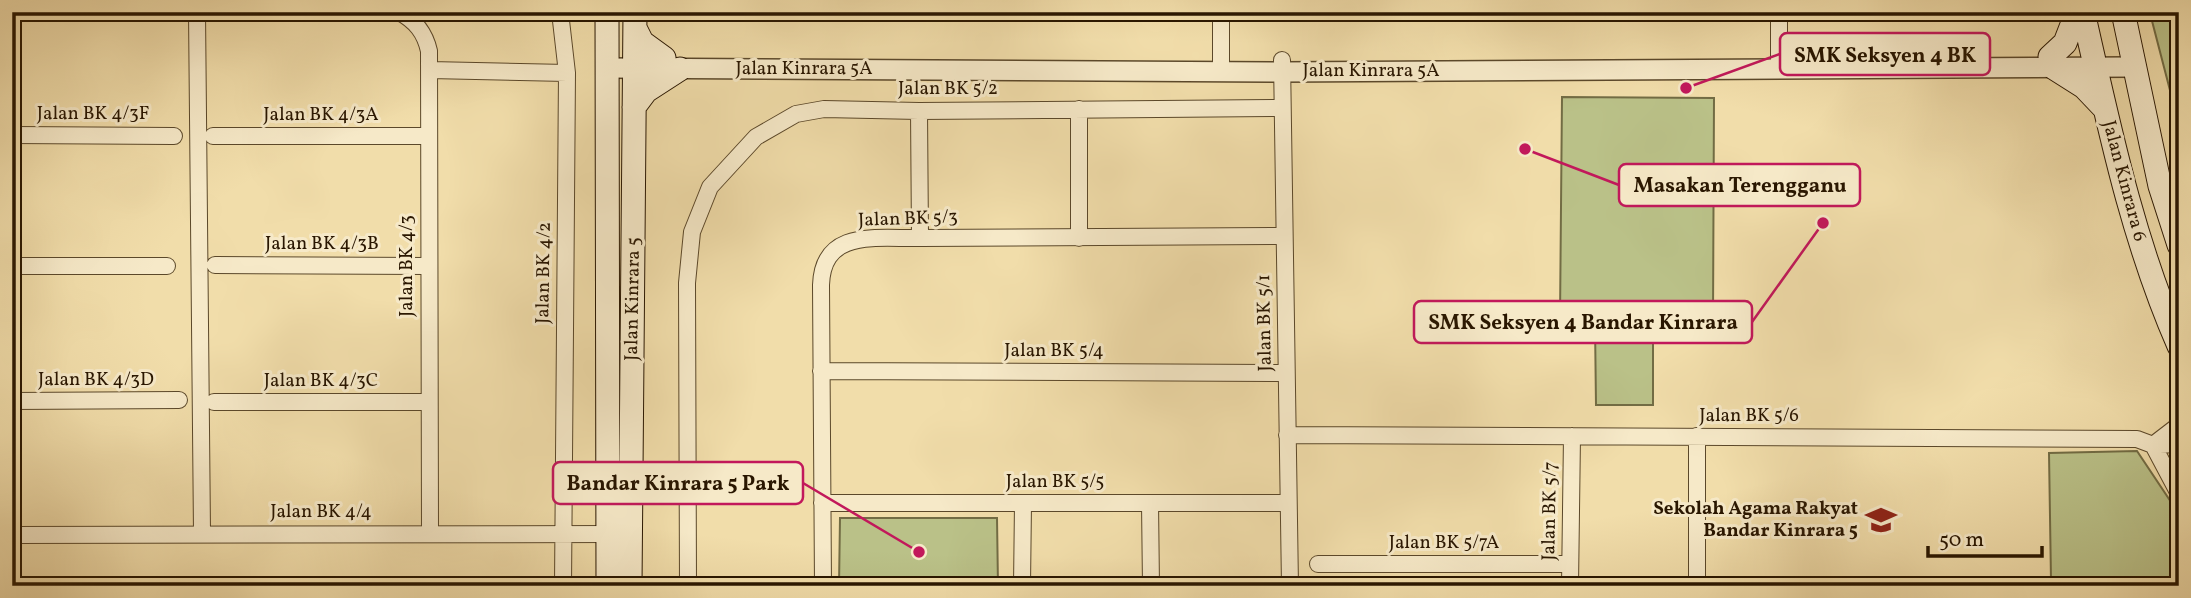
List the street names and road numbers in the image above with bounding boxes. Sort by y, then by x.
street label: Jalan Kinrara 5A [735,56,873,82]
street label: Jalan Kinrara 5A [1302,58,1440,84]
street label: Jalan BK 5/2 [898,76,998,102]
street label: Jalan BK 4/3F [37,101,149,127]
street label: Jalan BK 4/3A [263,102,379,128]
street label: Jalan Kinrara 6 [2095,118,2153,244]
street label: Jalan BK 5/3 [858,204,958,234]
street label: Jalan BK 4/3 [394,215,420,317]
street label: Jalan BK 4/2 [530,222,558,324]
street label: Jalan BK 4/3B [265,231,379,257]
street label: Jalan Kinrara 5 [619,237,647,361]
street label: Jalan BK 5/1 [1251,274,1279,372]
street label: Jalan BK 5/4 [1004,338,1104,364]
street label: Jalan BK 4/3D [38,367,154,393]
street label: Jalan BK 4/3C [264,368,378,394]
street label: Jalan BK 5/6 [1699,403,1799,429]
street label: Jalan BK 5/7 [1536,461,1564,561]
street label: Jalan BK 5/5 [1006,469,1104,495]
street label: Jalan BK 4/4 [270,499,372,525]
street label: Jalan BK 5/7A [1389,530,1499,556]

